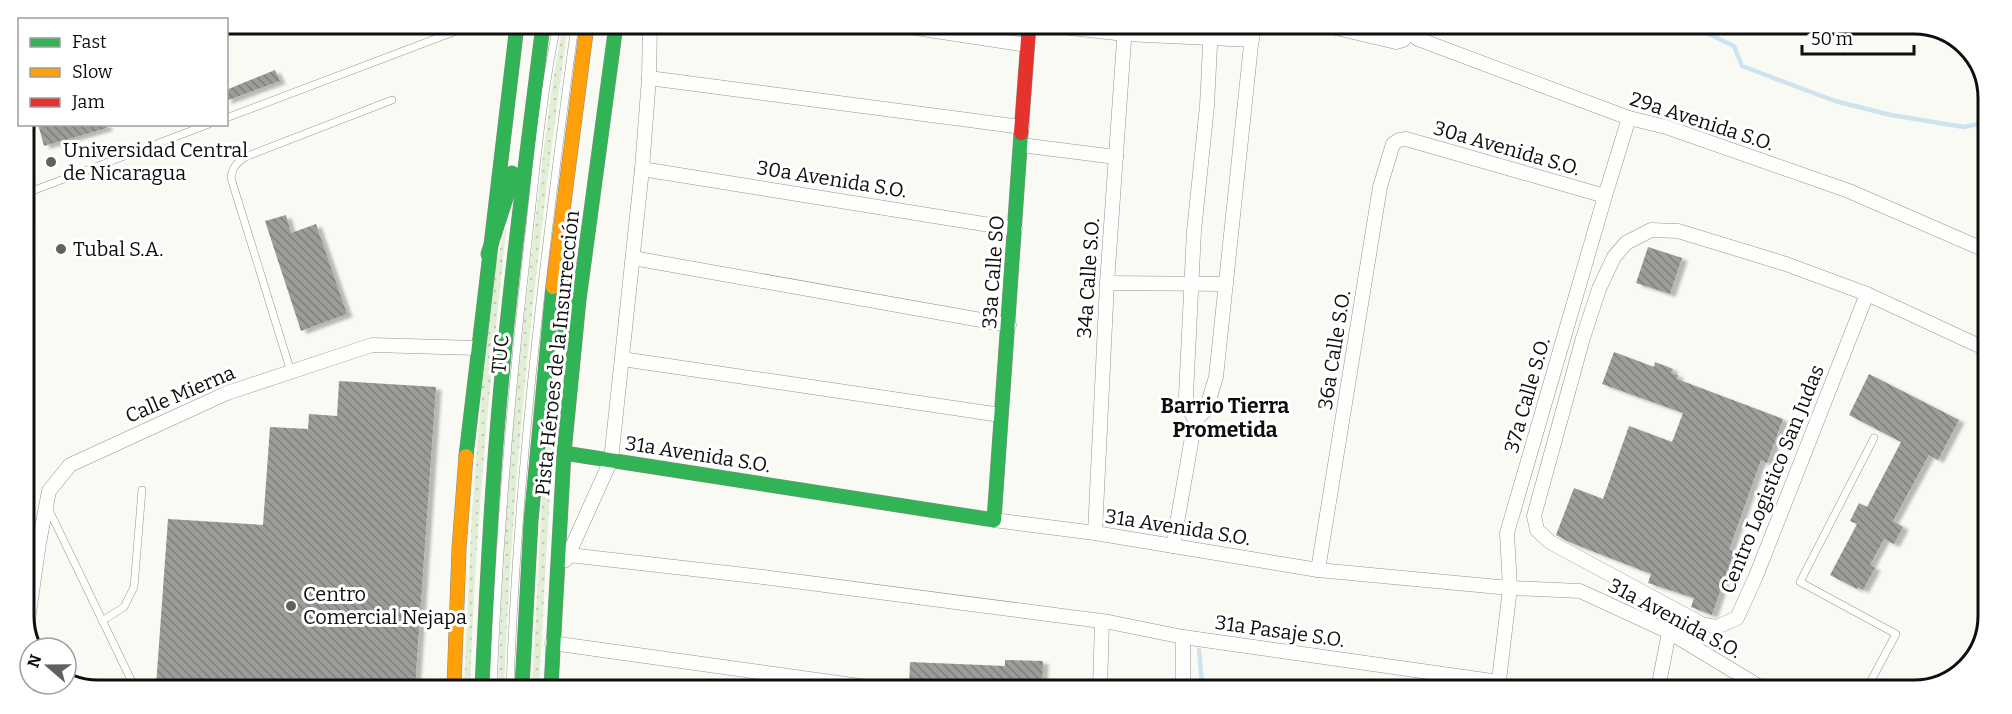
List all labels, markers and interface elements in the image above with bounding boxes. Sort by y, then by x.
legend [18,18,228,126]
scale bar [1802,18,1914,56]
text: 50 m [1811,28,1853,50]
text: Fast [72,31,107,53]
text: Slow [72,61,113,83]
street label: 29a Avenida S.O. [1627,86,1777,156]
text: Jam [71,91,105,113]
street label: 30a Avenida S.O. [1431,116,1583,180]
place label: Universidad Central de Nicaragua [63,138,248,185]
marker: Universidad Central de Nicaragua [44,155,58,169]
street label: 30a Avenida S.O. [755,155,909,203]
street label: Pista Héroes de la Insurrección [530,209,584,497]
street label: 33a Calle SO [977,214,1009,330]
street label: 34a Calle S.O. [1072,217,1104,339]
place label: Tubal S.A. [73,237,163,261]
marker: Tubal S.A. [54,242,68,256]
street label: 36a Calle S.O. [1313,288,1355,412]
street label: TUC [486,333,514,375]
street label: 37a Calle S.O. [1499,334,1555,456]
street label: Calle Mierna [122,360,238,428]
street label: Centro Logistico San Judas [1715,361,1829,597]
district label: Barrio Tierra Prometida [1161,393,1290,443]
street label: 31a Avenida S.O. [624,431,772,477]
street label: 31a Avenida S.O. [1104,504,1252,550]
street label: 31a Avenida S.O. [1605,573,1745,663]
place label: Centro Comercial Nejapa [303,582,467,630]
marker: Centro Comercial Nejapa [284,599,298,613]
street label: 31a Pasaje S.O. [1214,610,1346,653]
north arrow [18,636,78,696]
text: N [23,652,45,670]

